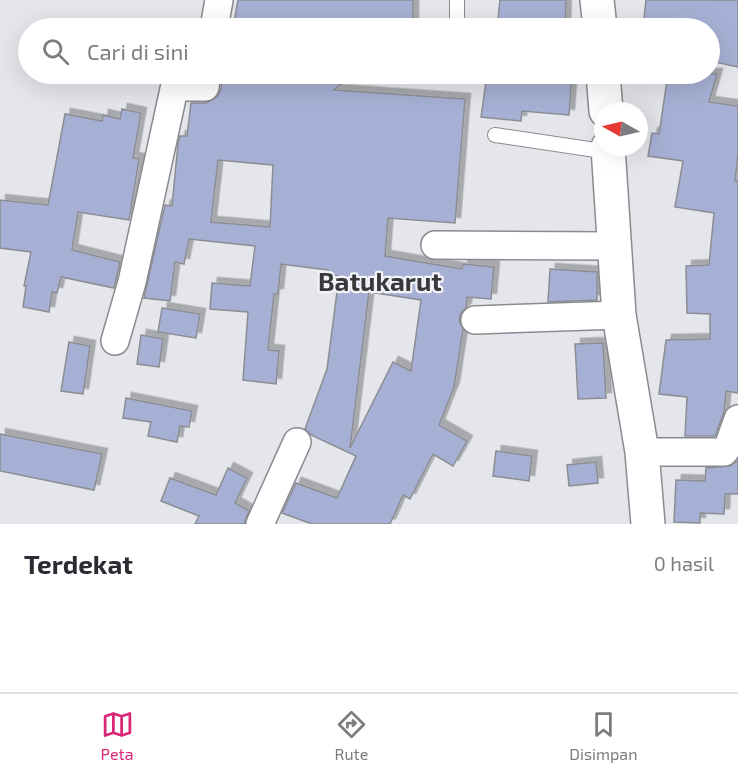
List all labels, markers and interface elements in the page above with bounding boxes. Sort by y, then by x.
search box [18,18,720,84]
icon: search [39,35,72,68]
text: Cari di sini [87,38,189,64]
north arrow [594,102,648,156]
district label: Batukarut [318,265,442,296]
text: Terdekat [24,548,133,579]
text: 0 hasil [654,551,714,575]
tab: Peta [101,708,134,763]
tab: Rute [335,708,368,763]
tab: Disimpan [569,708,637,763]

